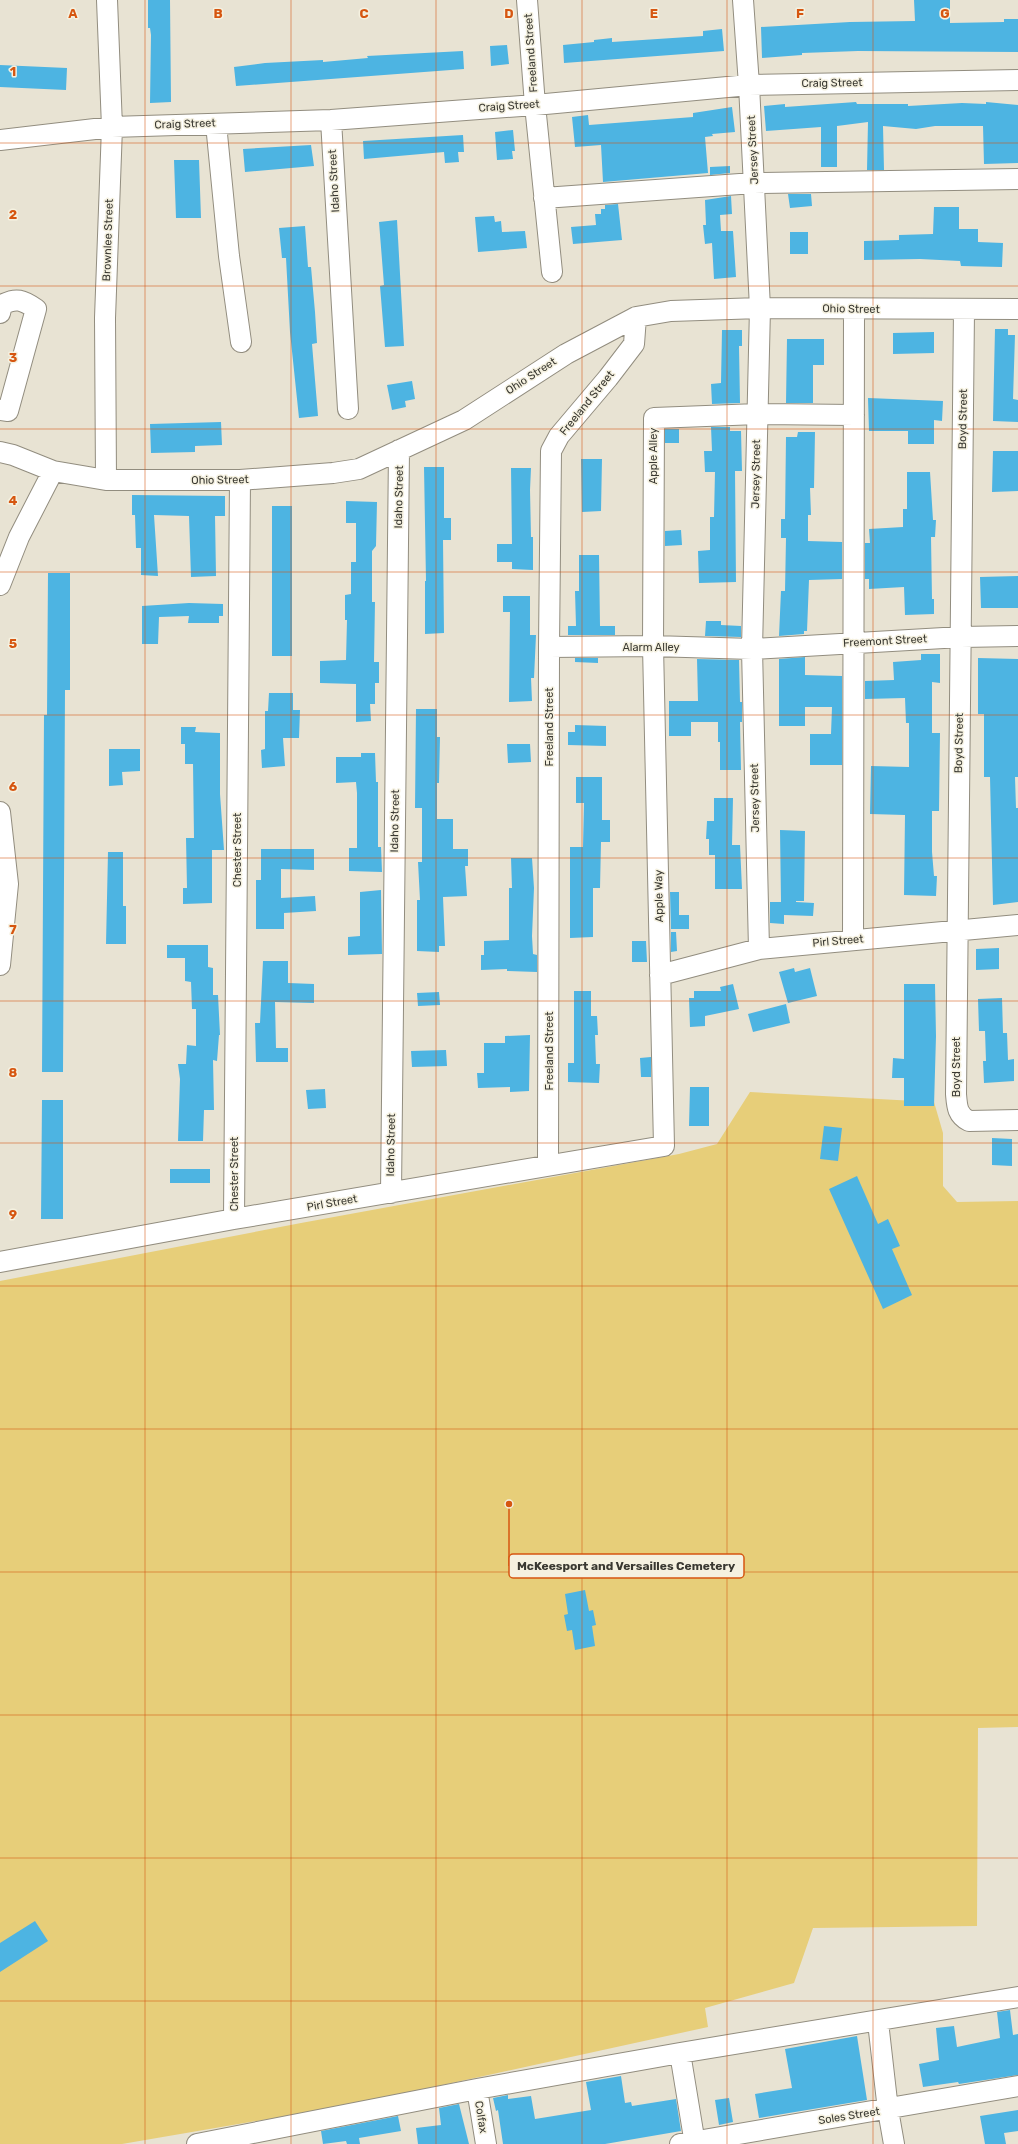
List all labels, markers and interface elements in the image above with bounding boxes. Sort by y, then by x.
text: A [68,6,78,21]
text: B [213,6,223,21]
text: C [359,6,369,21]
text: D [504,6,514,21]
text: E [650,6,658,21]
text: F [796,6,804,21]
text: G [940,6,950,21]
street label: Freeland Street [522,12,540,93]
text: 1 [10,64,16,79]
street label: Craig Street [801,76,863,90]
street label: Craig Street [478,97,541,115]
street label: Jersey Street [745,114,761,185]
street label: Craig Street [154,116,217,132]
street label: Idaho Street [326,148,342,213]
street label: Brownlee Street [100,198,116,281]
text: 2 [9,207,17,222]
street label: Ohio Street [822,302,881,316]
text: 3 [9,350,18,365]
street label: Ohio Street [503,354,559,397]
street label: Freeland Street [557,368,617,438]
street label: Boyd Street [956,388,970,449]
street label: Apple Alley [647,428,660,484]
street label: Jersey Street [749,439,763,509]
street label: Idaho Street [392,465,406,529]
street label: Ohio Street [191,473,250,487]
text: 4 [9,493,18,508]
street label: Freemont Street [843,632,928,650]
text: 5 [9,636,17,651]
street label: Alarm Alley [622,641,680,654]
street label: Freeland Street [543,687,556,767]
street label: Boyd Street [952,712,966,773]
street label: Jersey Street [748,763,762,833]
text: 6 [9,779,18,794]
street label: Idaho Street [388,789,402,853]
street label: Chester Street [231,812,244,887]
street label: Apple Way [652,870,666,922]
text: 7 [9,922,17,937]
street label: Pirl Street [812,932,865,950]
street label: Freeland Street [543,1011,556,1091]
street label: Boyd Street [950,1036,963,1097]
text: 8 [9,1065,18,1080]
street label: Idaho Street [384,1113,398,1177]
street label: Chester Street [228,1136,241,1211]
street label: Pirl Street [306,1192,359,1214]
text: 9 [9,1207,17,1222]
callout: McKeesport and Versailles Cemetery [509,1554,744,1578]
text: McKeesport and Versailles Cemetery [517,1559,735,1573]
street label: Colfax [472,2100,490,2134]
street label: Soles Street [817,2105,881,2127]

